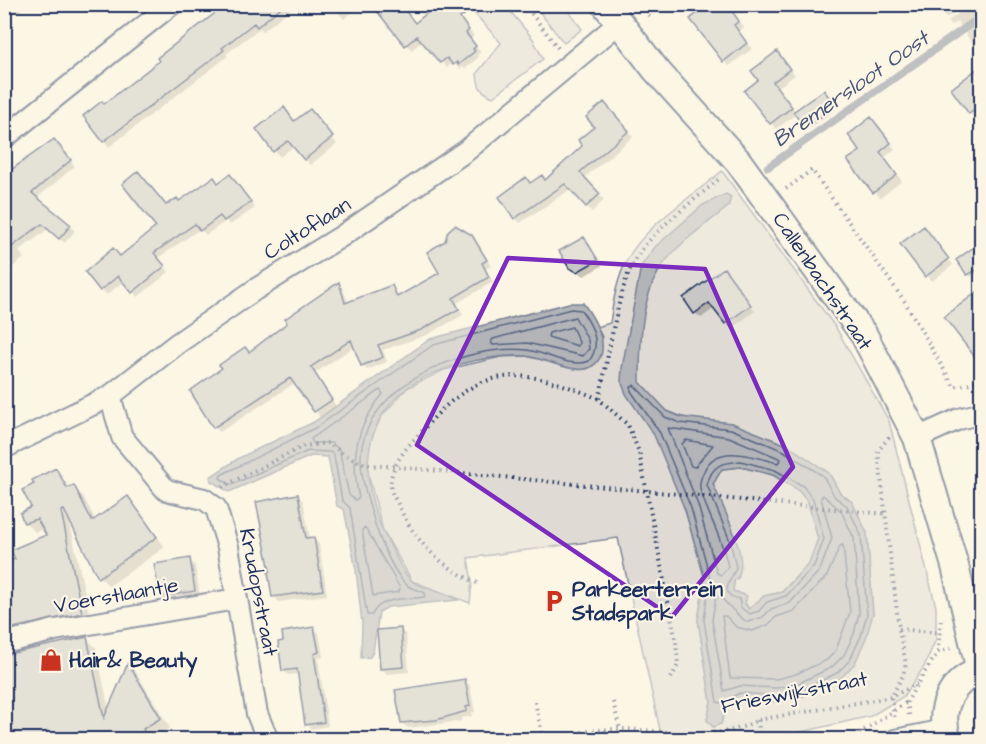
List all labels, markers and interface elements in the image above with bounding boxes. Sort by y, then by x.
water label: Bremersloot Oost [766,22,937,155]
street label: Coltoflaan [258,190,356,267]
street label: Callenbachstraat [766,207,880,356]
street label: Krudopstraat [231,526,285,659]
street label: Voerstlaantje [52,570,181,621]
place label: Parkeerterrein Stadspark [571,575,723,629]
parking icon: Parkeerterrein Stadspark [541,588,567,614]
place label: Hair& Beauty [69,646,198,678]
shop icon: Hair& Beauty [38,647,64,673]
street label: Frieswijkstraat [718,664,870,721]

